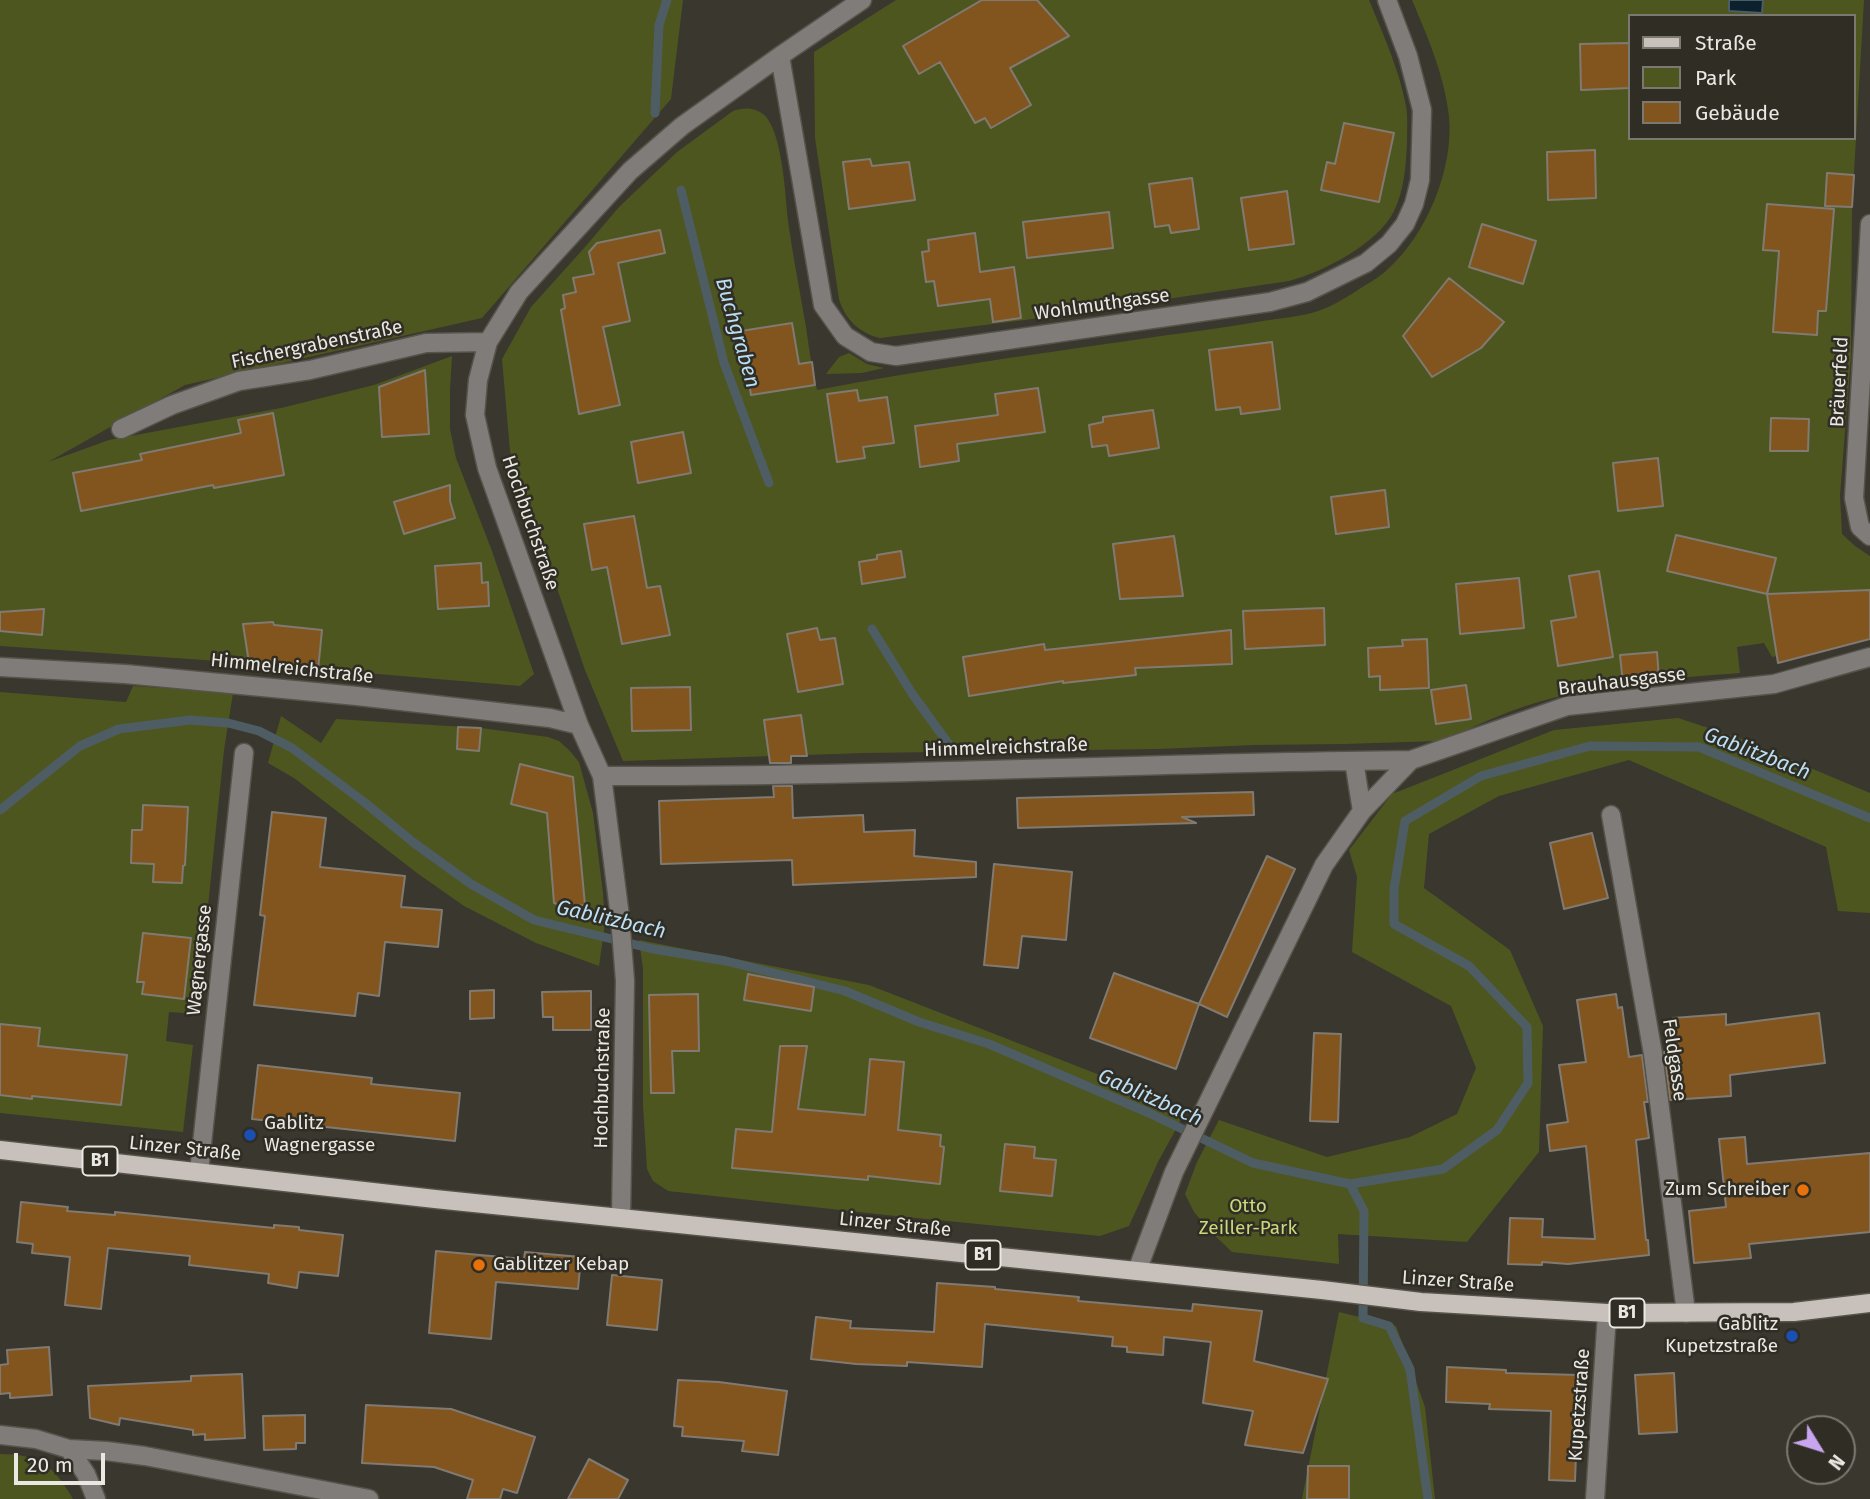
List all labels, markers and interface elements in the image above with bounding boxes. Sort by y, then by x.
legend [1629,14,1856,140]
text: Straße [1695,30,1757,56]
text: Park [1695,65,1736,91]
text: Gebäude [1695,100,1780,126]
water label: Buchgraben [709,275,765,391]
street label: Wohlmuthgasse [1033,284,1171,326]
street label: Fischergrabenstraße [229,316,405,374]
street label: Bräuerfeld [1826,336,1854,428]
street label: Hochbuchstraße [496,453,564,593]
street label: Himmelreichstraße [209,649,375,689]
street label: Brauhausgasse [1557,663,1687,701]
water label: Gablitzbach [1700,722,1814,786]
street label: Himmelreichstraße [924,734,1088,762]
water label: Gablitzbach [554,895,668,945]
street label: Wagnergasse [183,903,217,1017]
street label: Hochbuchstraße [590,1007,616,1149]
street label: Feldgasse [1657,1017,1691,1103]
water label: Gablitzbach [1094,1064,1206,1132]
place label: Gablitz Wagnergasse [264,1113,375,1157]
marker: Gablitz Wagnergasse [242,1127,258,1143]
street label: Linzer Straße [128,1132,242,1166]
road number: B1 [82,1146,118,1176]
place label: Zum Schreiber [1665,1179,1789,1201]
marker: Zum Schreiber [1795,1182,1811,1198]
park label: Otto Zeiller-Park [1199,1196,1297,1240]
street label: Linzer Straße [838,1208,952,1242]
road number: B1 [965,1240,1000,1270]
place label: Gablitzer Kebap [493,1254,629,1276]
marker: Gablitzer Kebap [471,1257,487,1273]
street label: Linzer Straße [1401,1267,1515,1297]
road number: B1 [1610,1298,1644,1328]
place label: Gablitz Kupetzstraße [1665,1314,1778,1358]
marker: Gablitz Kupetzstraße [1784,1328,1800,1344]
street label: Kupetzstraße [1565,1348,1595,1462]
north arrow [1786,1415,1856,1485]
scale bar [18,1440,108,1484]
text: N [1823,1450,1849,1474]
text: 20 m [27,1452,73,1478]

